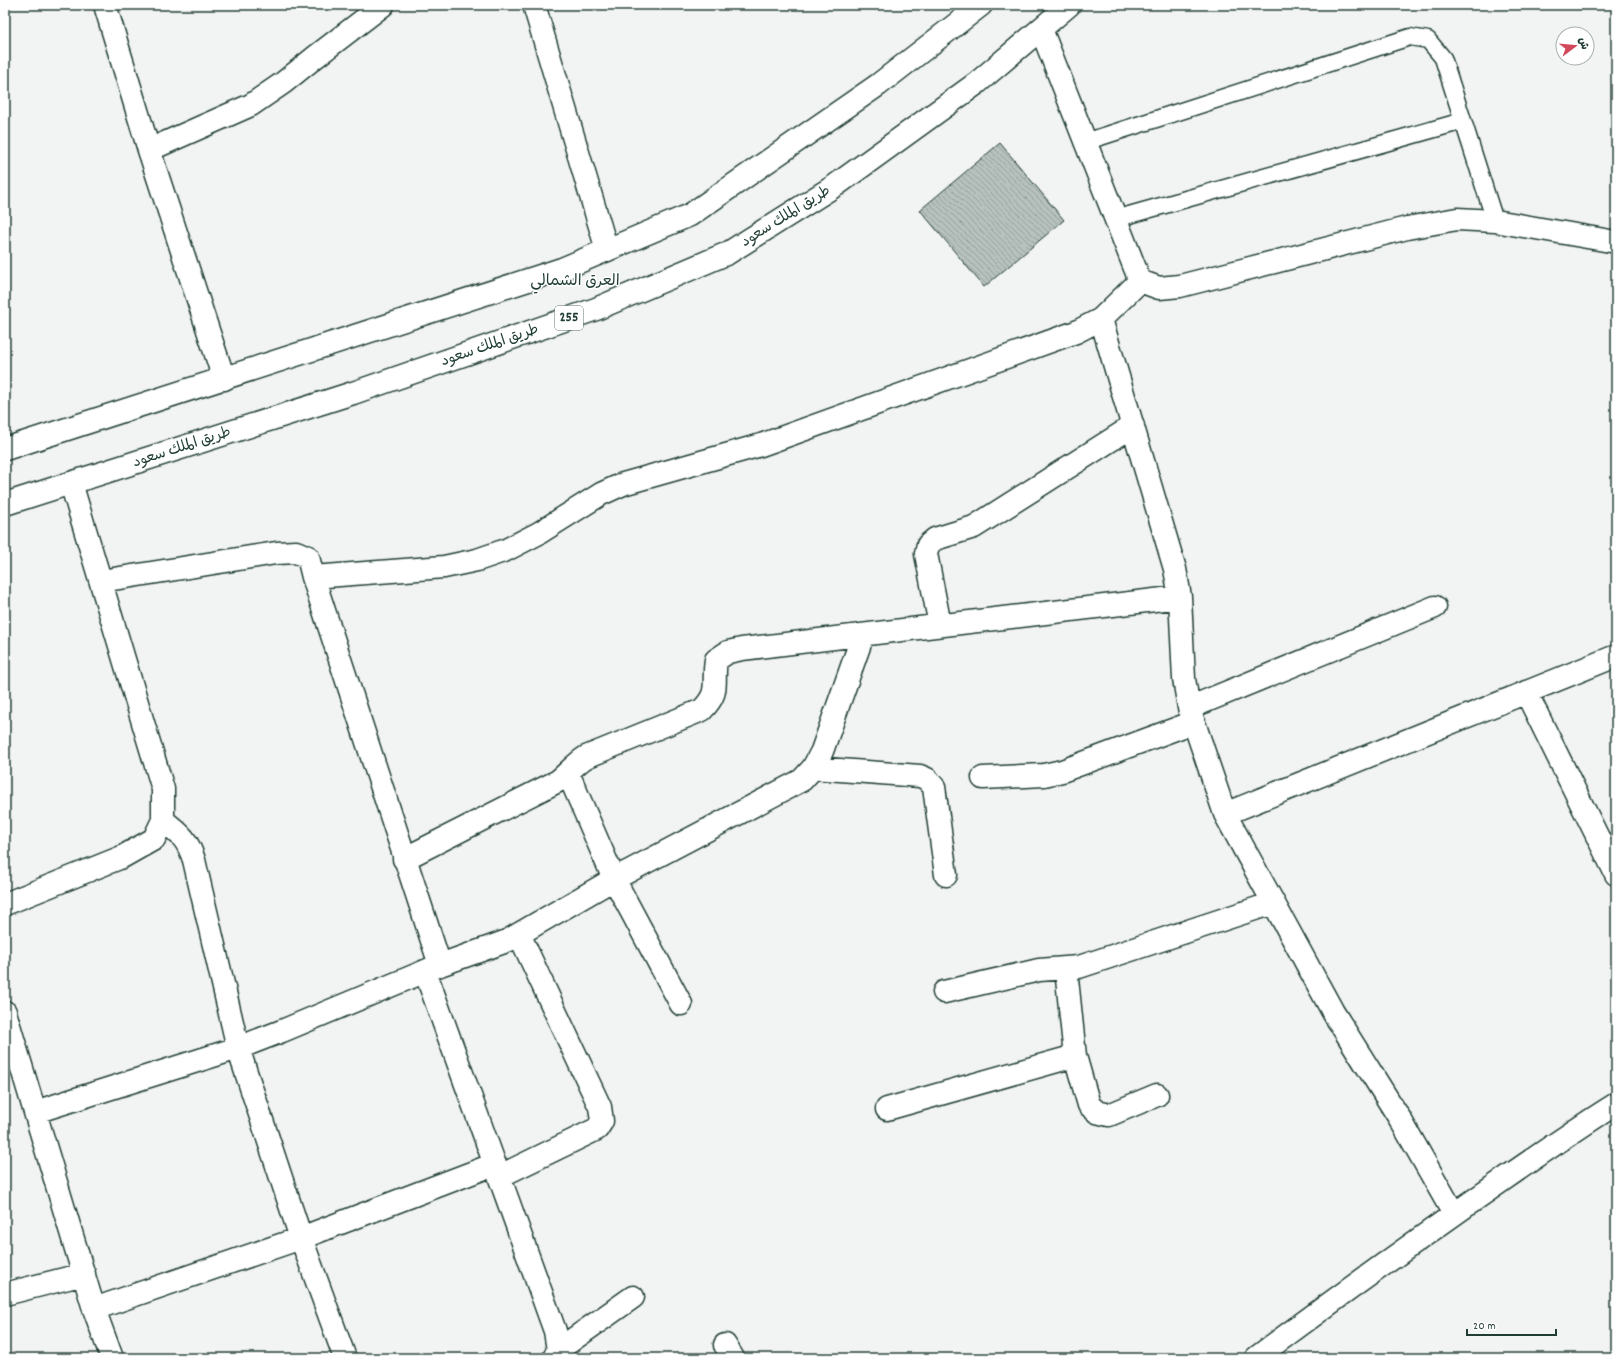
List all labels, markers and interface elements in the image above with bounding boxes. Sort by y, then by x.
north arrow [1555,26,1595,66]
text: ش [1573,36,1592,52]
street label: طريق الملك سعود [737,181,835,253]
district label: العرق الشمالي [530,270,620,294]
road number: 255 [555,306,583,330]
street label: طريق الملك سعود [438,319,542,373]
street label: طريق الملك سعود [130,422,234,474]
scale bar [1467,1311,1556,1337]
text: 20 m [1473,1318,1496,1335]

